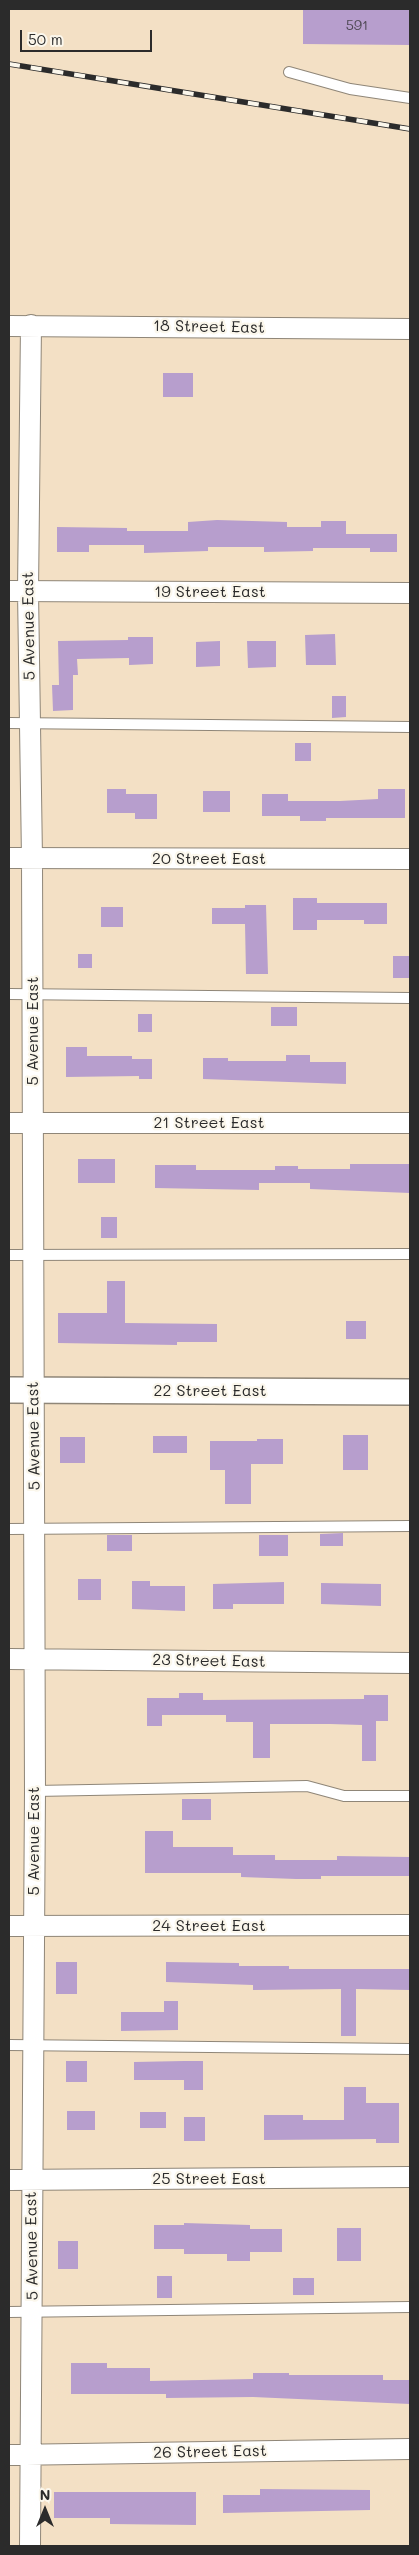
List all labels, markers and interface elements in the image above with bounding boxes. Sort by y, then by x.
house number: 591 [346,18,368,34]
scale bar [22,20,155,52]
text: 50 m [28,29,63,49]
street label: 18 Street East [153,316,265,338]
street label: 5 Avenue East [18,571,40,681]
street label: 19 Street East [154,582,266,602]
street label: 20 Street East [152,849,266,869]
street label: 5 Avenue East [23,977,43,1085]
street label: 21 Street East [153,1113,265,1133]
street label: 5 Avenue East [23,1381,45,1491]
street label: 22 Street East [154,1381,266,1401]
street label: 23 Street East [152,1650,266,1672]
street label: 5 Avenue East [24,1787,44,1895]
street label: 24 Street East [152,1916,266,1936]
street label: 25 Street East [152,2169,266,2189]
street label: 5 Avenue East [21,2191,43,2301]
street label: 26 Street East [153,2441,267,2463]
north arrow [20,2485,70,2535]
text: N [40,2485,50,2504]

